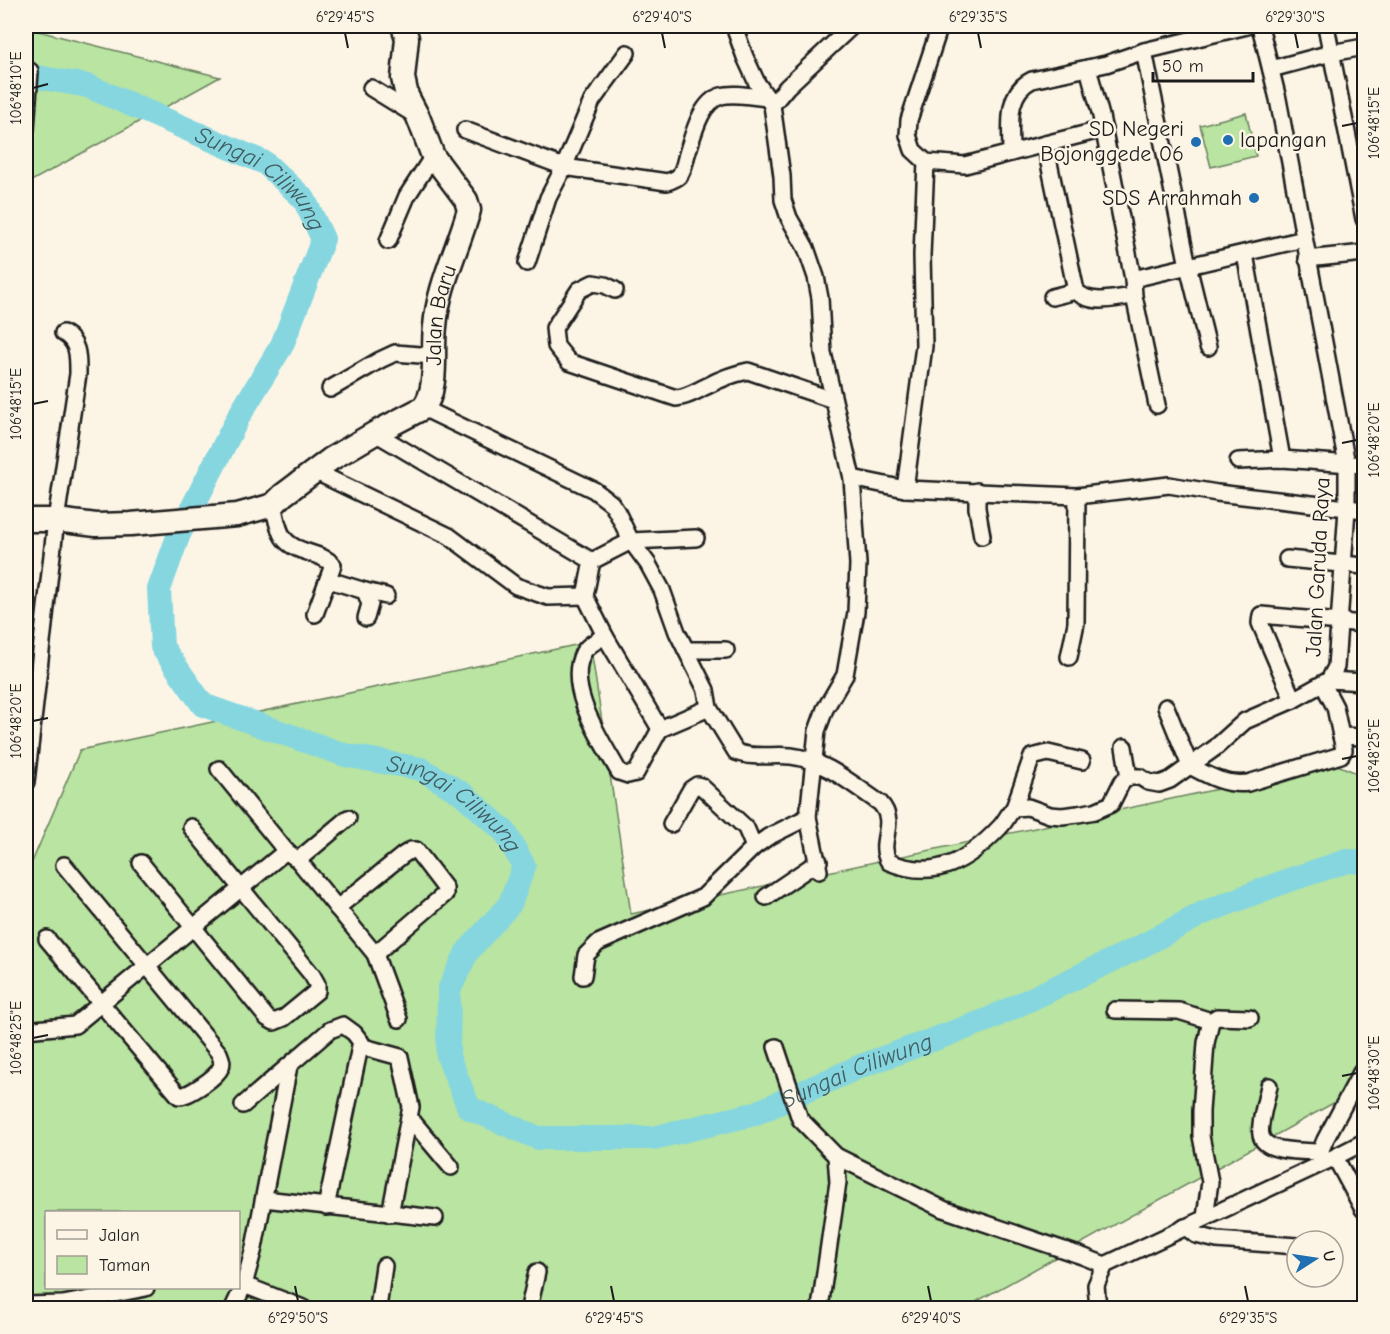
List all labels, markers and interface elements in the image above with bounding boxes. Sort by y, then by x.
text: 6°29'45"S [316,8,374,26]
text: 6°29'40"S [632,8,692,26]
text: 6°29'35"S [949,8,1007,26]
text: 6°29'30"S [1265,8,1325,26]
scale bar [1153,45,1254,83]
text: 106°48'10"E [7,51,25,125]
text: 50 m [1162,56,1204,77]
text: 106°48'15"E [1365,87,1383,159]
place label: SD Negeri Bojonggede 06 [1040,116,1184,167]
water label: Sungai Ciliwung [191,120,331,235]
place label: lapangan [1240,127,1327,153]
marker: lapangan [1221,133,1235,147]
marker: SD Negeri Bojonggede 06 [1189,135,1203,149]
place label: SDS Arrahmah [1102,185,1242,211]
marker: SDS Arrahmah [1247,191,1261,205]
street label: Jalan Baru [421,261,462,366]
text: 106°48'15"E [7,368,25,440]
text: 106°48'20"E [1365,403,1383,478]
street label: Jalan Garuda Raya [1300,477,1336,657]
text: 106°48'20"E [7,684,25,759]
text: 106°48'25"E [1365,719,1383,793]
water label: Sungai Ciliwung [385,749,528,857]
text: 106°48'25"E [7,1001,25,1075]
water label: Sungai Ciliwung [777,1027,936,1114]
text: 106°48'30"E [1365,1036,1383,1110]
legend [45,1211,240,1289]
text: Jalan [99,1225,140,1246]
north arrow [1285,1229,1345,1289]
text: U [1319,1249,1339,1263]
text: Taman [99,1255,150,1276]
text: 6°29'50"S [268,1309,328,1327]
text: 6°29'45"S [585,1309,643,1327]
text: 6°29'40"S [901,1309,961,1327]
text: 6°29'35"S [1219,1309,1277,1327]

